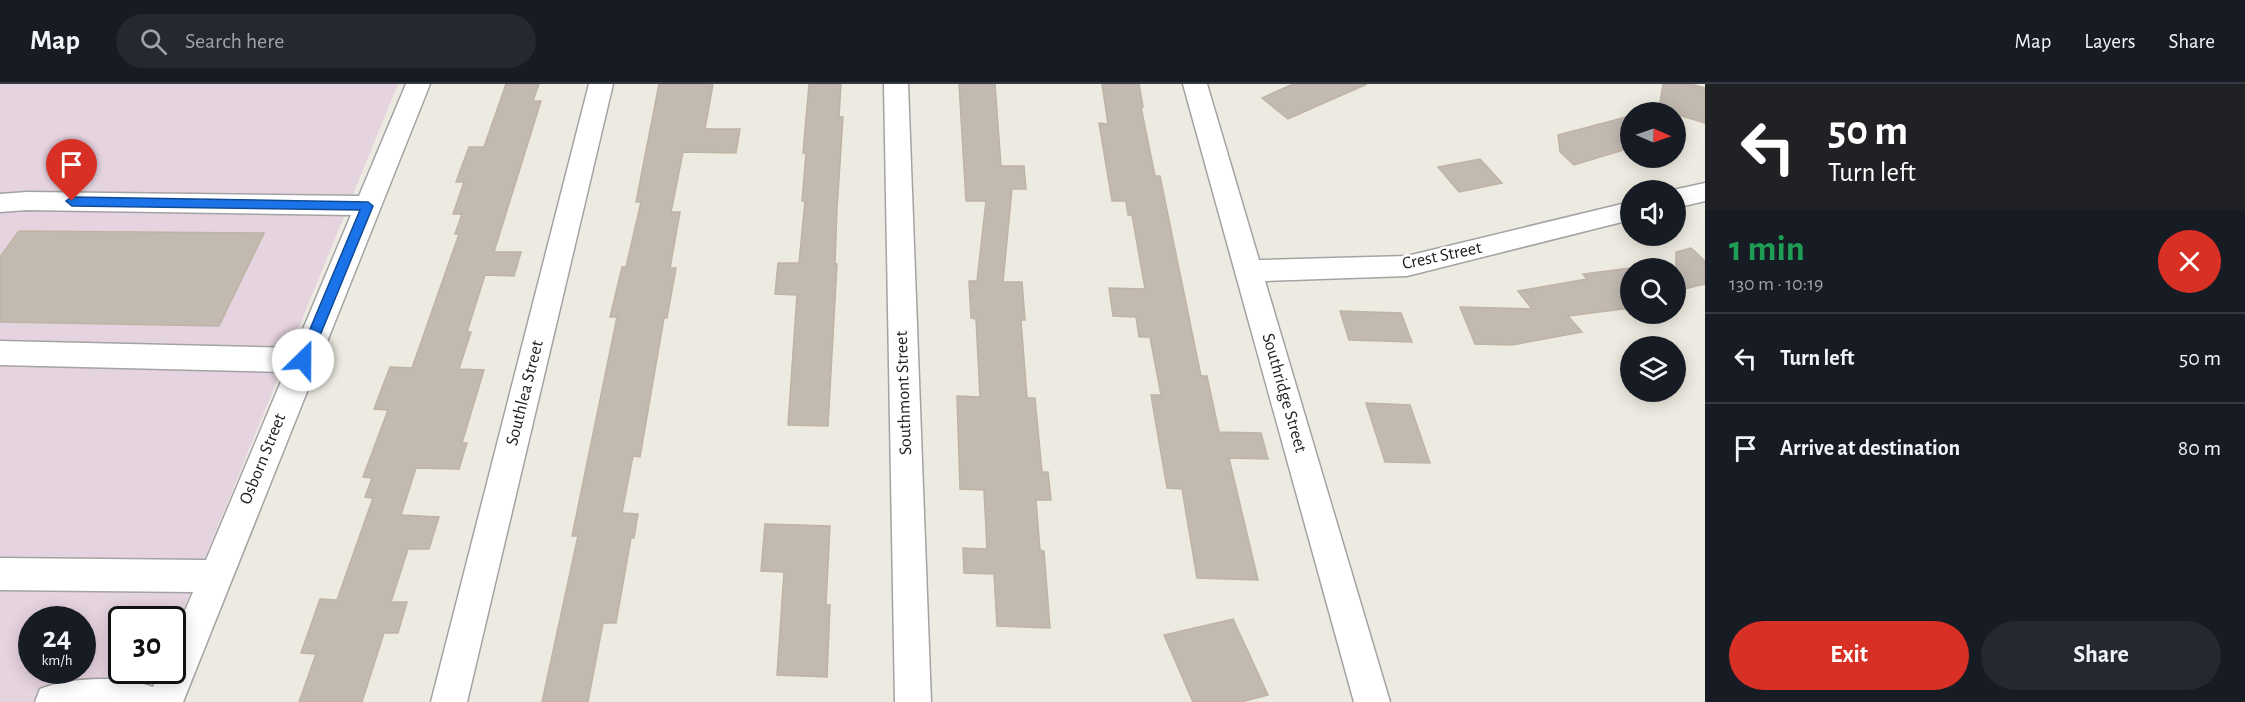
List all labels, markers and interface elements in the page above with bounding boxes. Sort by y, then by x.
search box [116,14,536,68]
icon: search [137,25,170,58]
text: Map [30,27,80,55]
text: Search here [185,30,284,52]
text: Map [2015,31,2051,52]
text: Layers [2084,31,2135,52]
text: Share [2168,31,2215,52]
north arrow [1620,102,1686,168]
map controls [1620,102,1686,402]
icon: left [1729,108,1807,186]
text: 50 m [1828,110,1908,152]
pin [46,139,97,201]
icon: arrive [55,148,88,181]
text: Turn left [1828,159,1916,186]
button: sound [1620,180,1686,246]
button: close [2158,230,2221,293]
text: 1 min [1729,231,1805,267]
street label: Crest Street [1401,239,1484,273]
button: search [1620,258,1686,324]
text: 130 m · 10:19 [1729,274,1823,294]
position arrow [271,328,335,392]
street label: Southmont Street [893,330,915,456]
street label: Southridge Street [1258,331,1310,455]
button: layers [1620,336,1686,402]
street label: Southlea Street [503,338,547,447]
icon: left [1729,342,1762,375]
text: Turn left [1780,347,1854,369]
text: 50 m [2179,347,2221,369]
street label: Osborn Street [237,411,290,507]
icon: arrive [1729,432,1762,465]
text: Arrive at destination [1780,437,1960,459]
text: 80 m [2178,437,2221,459]
speed limit sign: 30 [108,606,186,684]
button: Exit [1729,621,1969,690]
button: Share [1981,621,2221,690]
text: 24 [42,623,72,653]
text: km/h [42,653,72,668]

